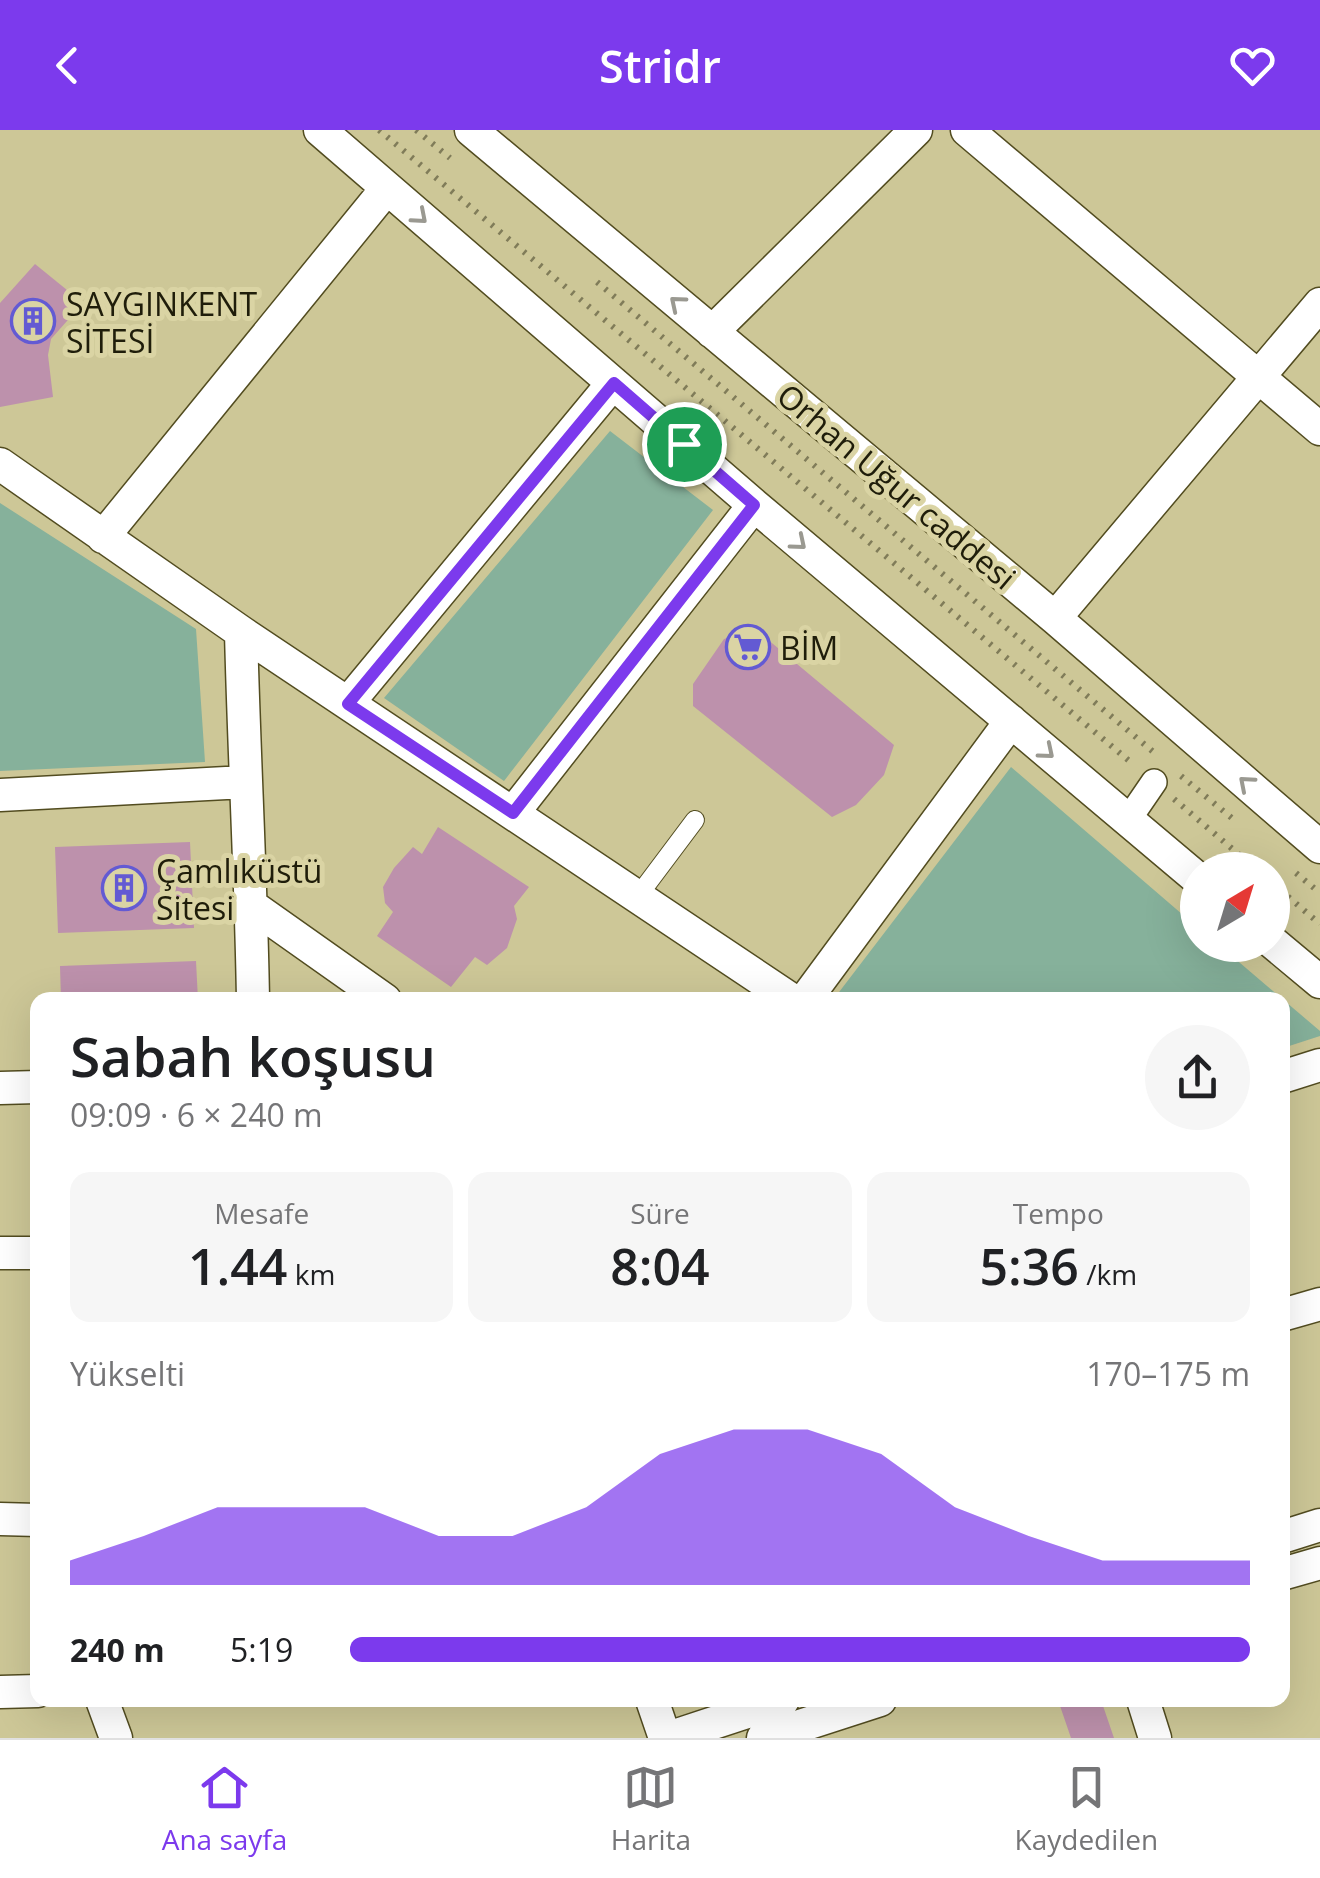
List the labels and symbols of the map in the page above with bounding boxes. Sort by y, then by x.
one-way arrow [408,205,427,223]
place label: SAYGINKENT SİTESİ [66,282,257,362]
one-way arrow [670,297,688,315]
building icon: SAYGINKENT SİTESİ [10,298,56,344]
street label: Orhan Uğur caddesi [769,374,1025,598]
pin [642,402,727,487]
one-way arrow [787,531,805,549]
supermarket icon: BİM [725,624,771,670]
place label: BİM [780,626,838,669]
one-way arrow [1036,741,1054,759]
one-way arrow [1240,777,1258,795]
place label: Çamlıküstü Sitesi [156,849,322,929]
north arrow [1180,852,1290,962]
building icon: Çamlıküstü Sitesi [101,865,147,911]

